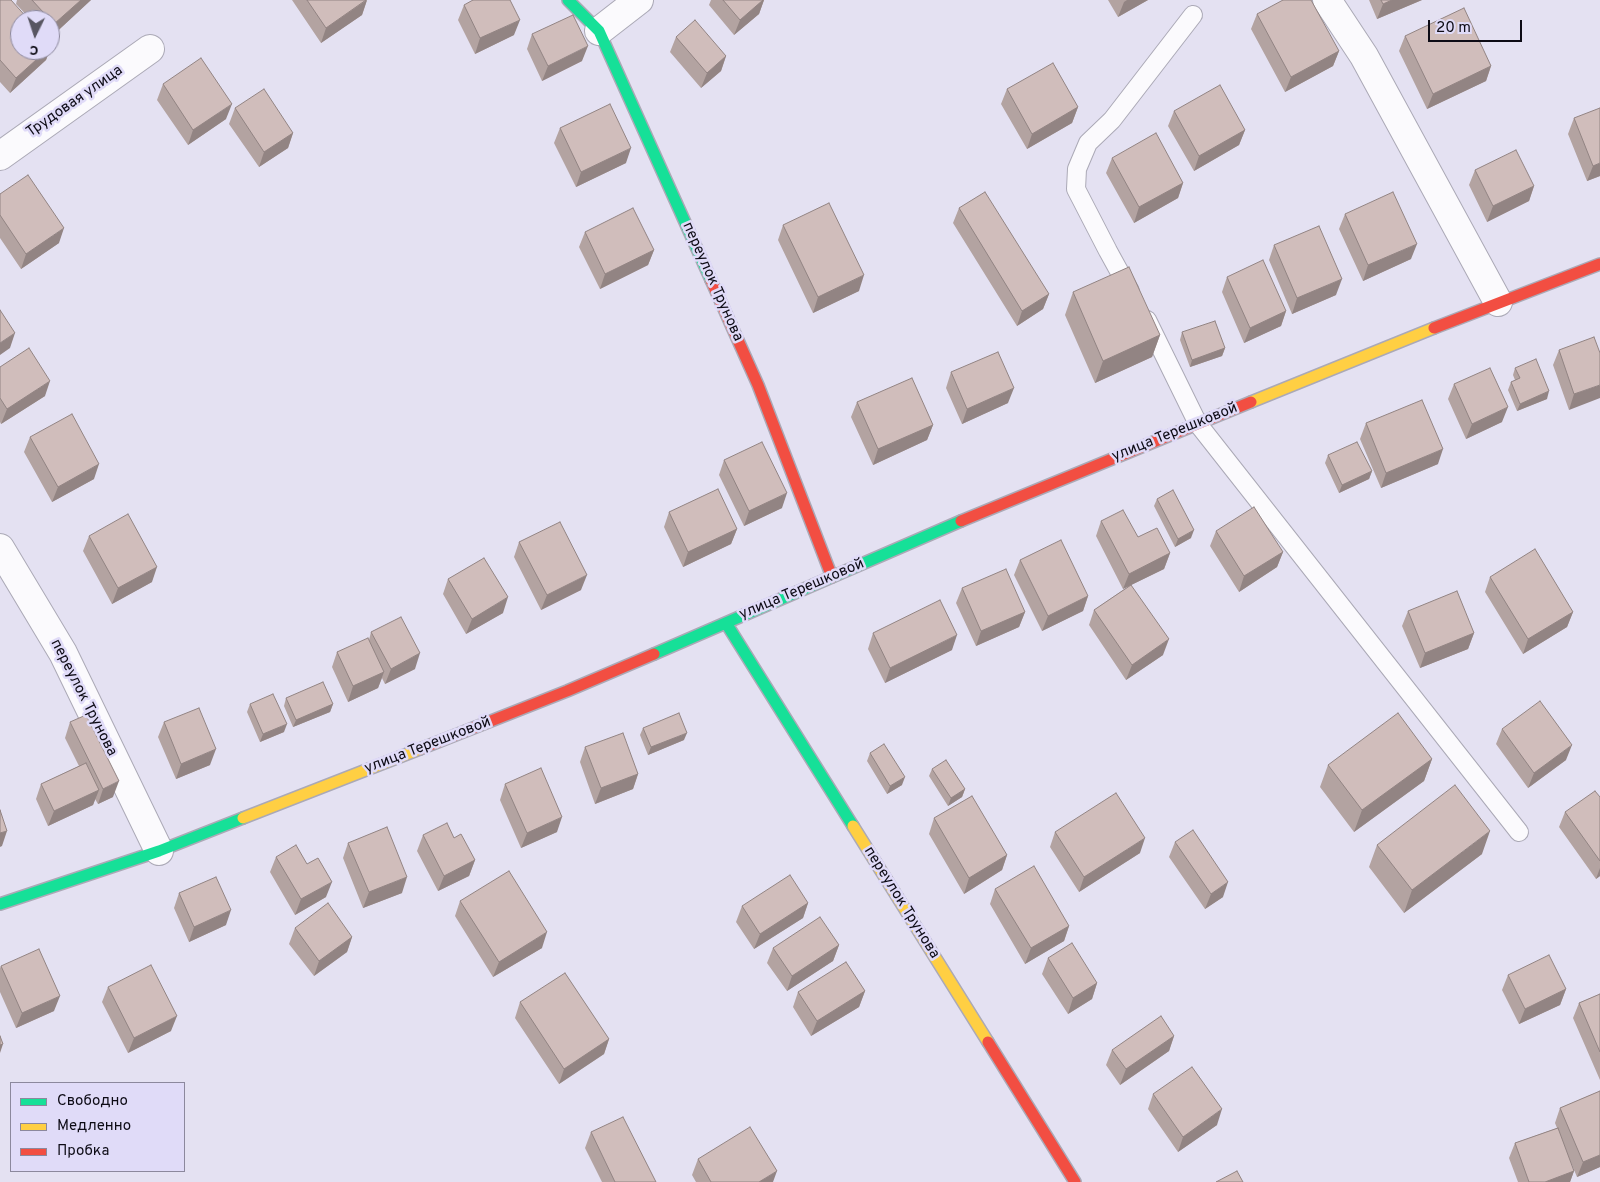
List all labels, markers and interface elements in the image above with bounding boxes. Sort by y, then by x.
north arrow [10,10,60,60]
scale bar [1430,10,1524,42]
text: 20 m [1436,19,1471,38]
text: С [29,41,39,58]
street label: Трудовая улица [23,62,127,142]
street label: переулок Трунова [678,220,746,344]
street label: улица Терешковой [1110,400,1240,466]
street label: улица Терешковой [737,556,867,624]
street label: переулок Трунова [46,637,120,759]
street label: улица Терешковой [362,714,494,778]
street label: переулок Трунова [859,844,943,962]
legend [10,1082,185,1172]
text: Свободно [57,1092,128,1111]
text: Медленно [57,1117,131,1136]
text: Пробка [57,1142,109,1161]

